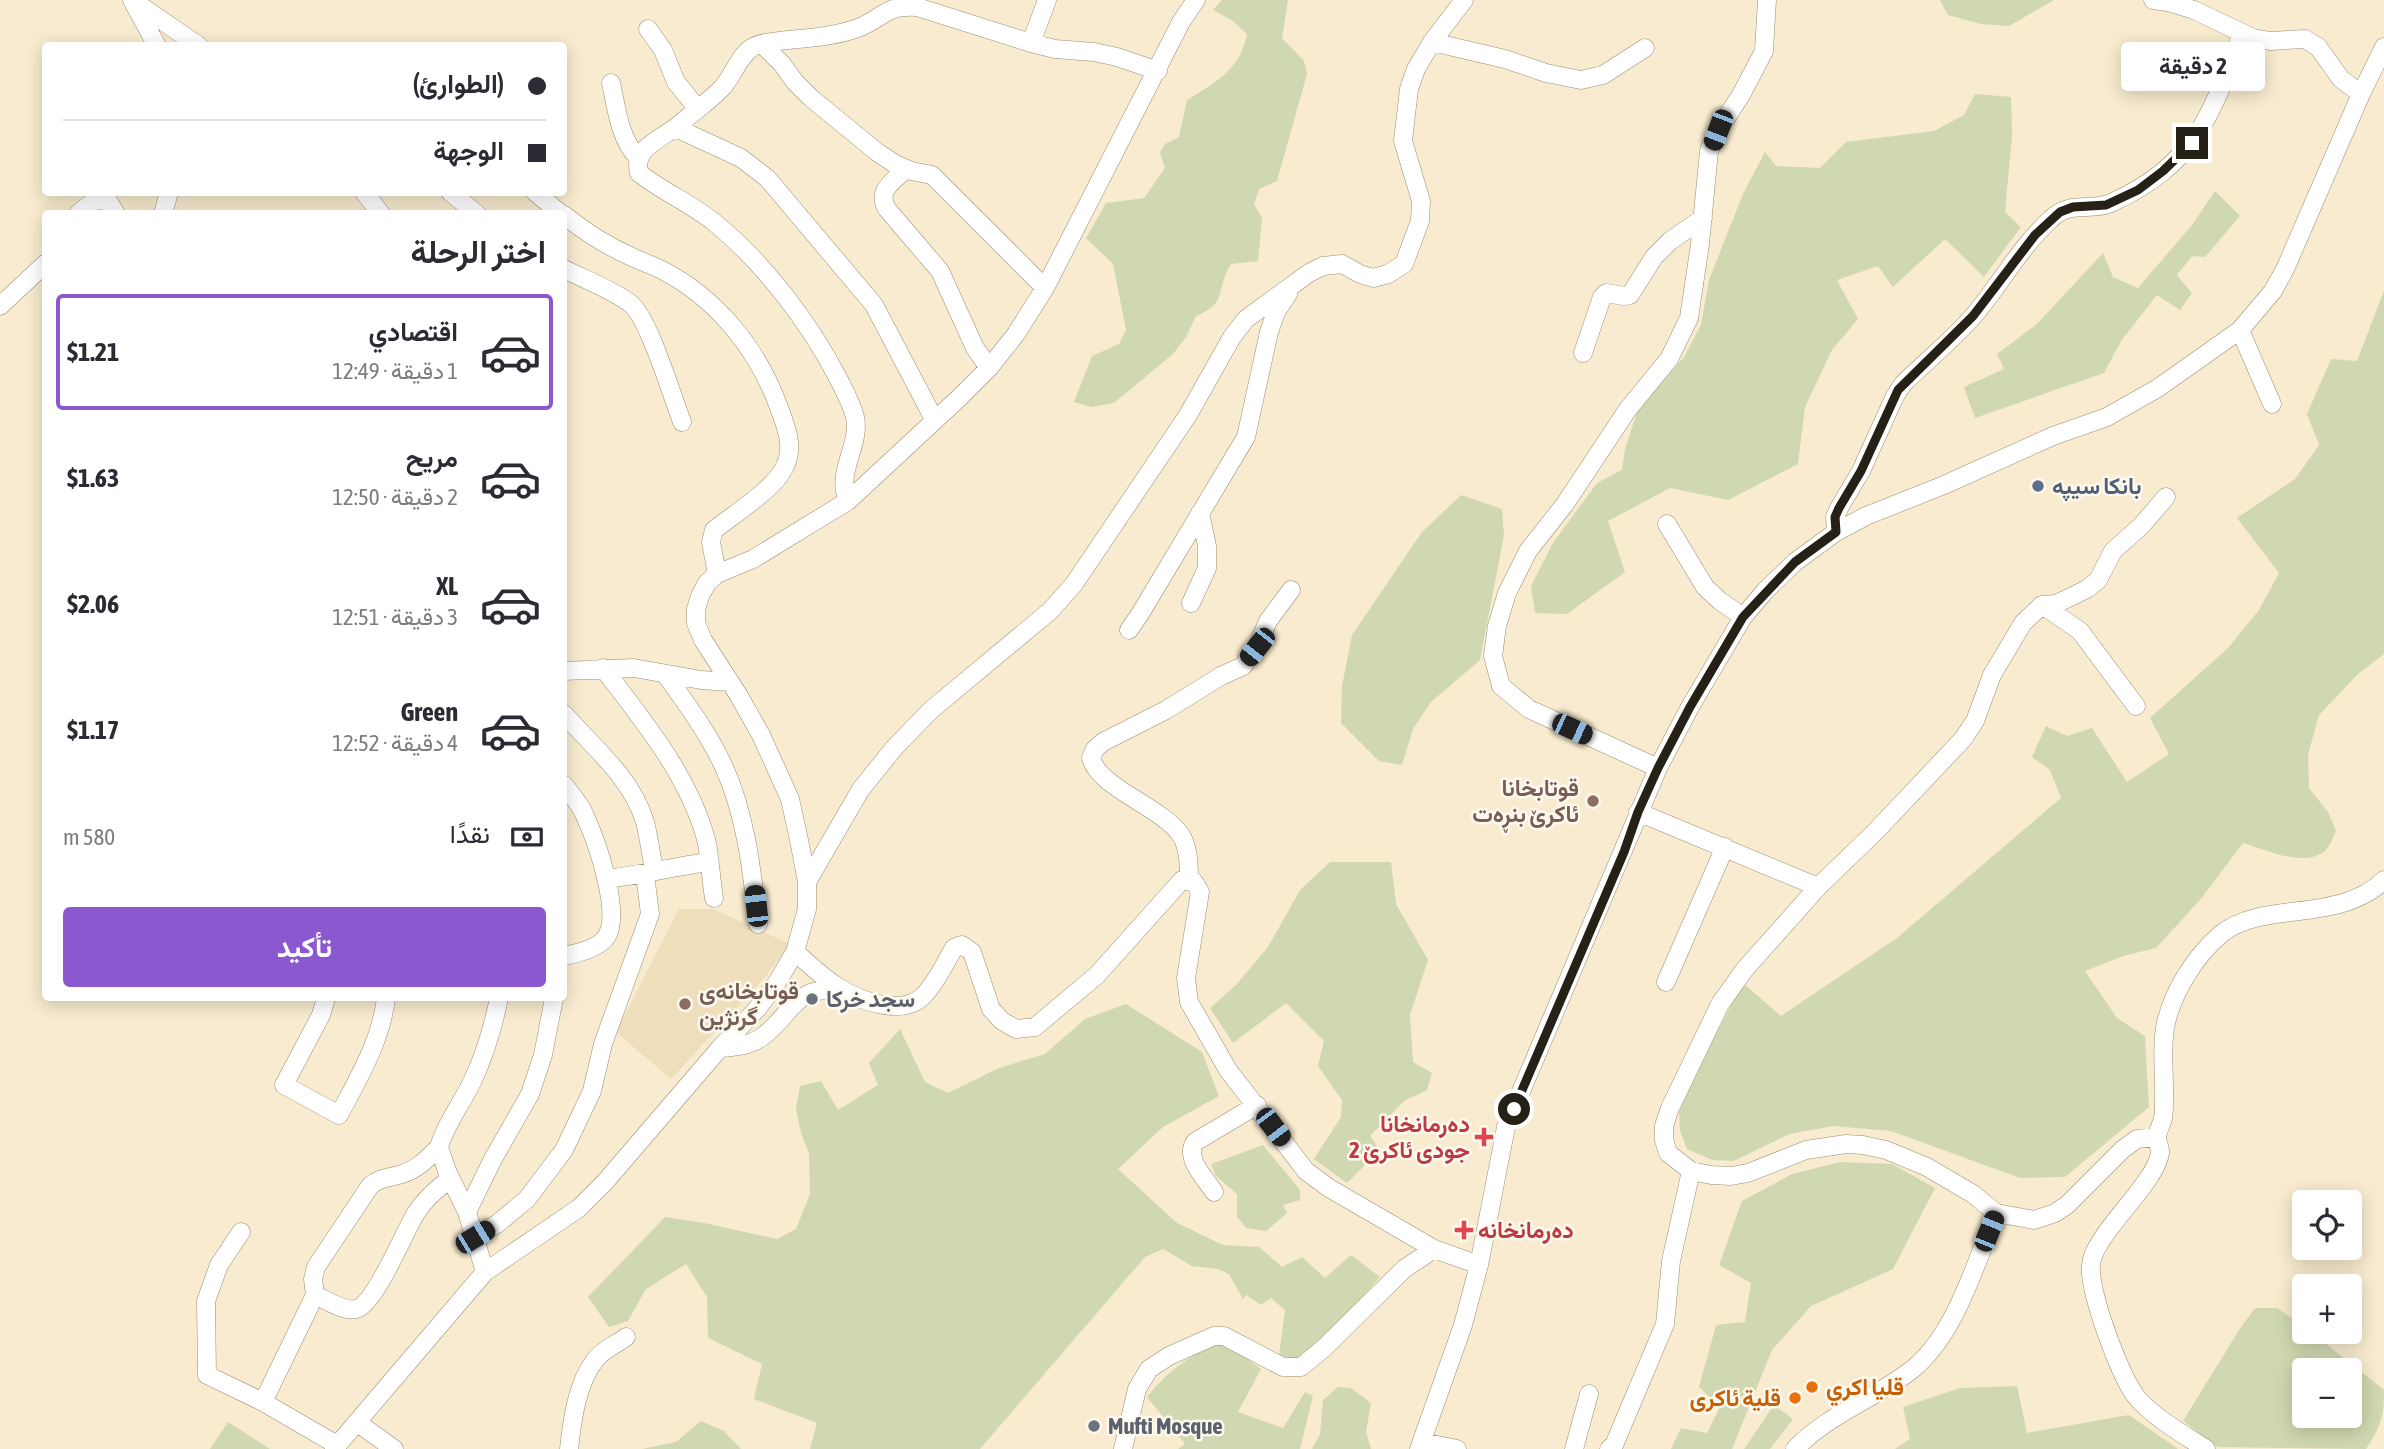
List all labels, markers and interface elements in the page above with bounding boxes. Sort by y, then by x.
callout: 2 دقيقة [2120,41,2264,90]
text: 2 دقيقة [2159,53,2227,79]
text: (الطوارئ) [413,69,504,99]
car [1701,107,1736,153]
route end [2176,127,2208,159]
text: الوجهة [433,136,504,166]
text: اختر الرحلة [410,233,546,270]
text: اقتصادي [369,317,458,347]
icon: car [479,321,542,384]
text: $1.21 [67,337,119,367]
text: 1 دقيقة · 12:49 [332,358,458,384]
text: مريح [406,443,458,473]
icon: car [479,447,542,510]
text: $1.63 [67,463,119,493]
place label: بانکا سیپە [2052,473,2141,502]
marker: بانکا سیپە [2030,478,2046,494]
text: 2 دقيقة · 12:50 [332,484,458,510]
text: XL [436,571,458,601]
icon: car [479,573,542,636]
text: $2.06 [67,589,119,619]
text: 3 دقيقة · 12:51 [332,604,458,630]
car [1236,624,1279,670]
text: Green [400,697,458,727]
icon: car [479,699,542,762]
car [1549,711,1596,747]
text: $1.17 [67,715,119,745]
text: 4 دقيقة · 12:52 [332,730,458,756]
place label: قوتابخانا ئاکرێ بنڕەت [1472,775,1579,833]
marker: قوتابخانا ئاکرێ بنڕەت [1585,793,1601,809]
icon: cash [508,818,546,856]
text: نقدًا [450,819,490,849]
text: 580 m [63,824,115,850]
car [744,884,769,928]
button: تأكيد [63,907,546,987]
place label: قوتابخانەی گرنژین [699,978,799,1032]
place label: سجد خركا [826,986,915,1014]
marker: سجد خركا [804,991,820,1007]
marker: قوتابخانەی گرنژین [677,996,693,1012]
route start [1498,1093,1530,1125]
car [1252,1104,1295,1150]
place label: دەرمانخانا جودی ئاکرێ 2 [1349,1111,1470,1165]
marker: دەرمانخانا جودی ئاکرێ 2 [1476,1129,1492,1145]
map controls [2292,1190,2362,1428]
button: locate [2292,1190,2362,1260]
car [1972,1208,2007,1254]
car [452,1217,499,1257]
place label: دەرمانخانە [1478,1217,1574,1245]
marker: دەرمانخانە [1456,1222,1472,1238]
button: + [2292,1274,2362,1344]
button: − [2292,1358,2362,1428]
place label: قليا اكري [1826,1374,1904,1406]
marker: قليا اكري [1804,1379,1820,1395]
place label: قلية ئاكرى [1689,1385,1781,1413]
marker: قلية ئاكرى [1787,1390,1803,1406]
place label: Mufti Mosque [1108,1413,1223,1439]
marker: Mufti Mosque [1086,1418,1102,1434]

